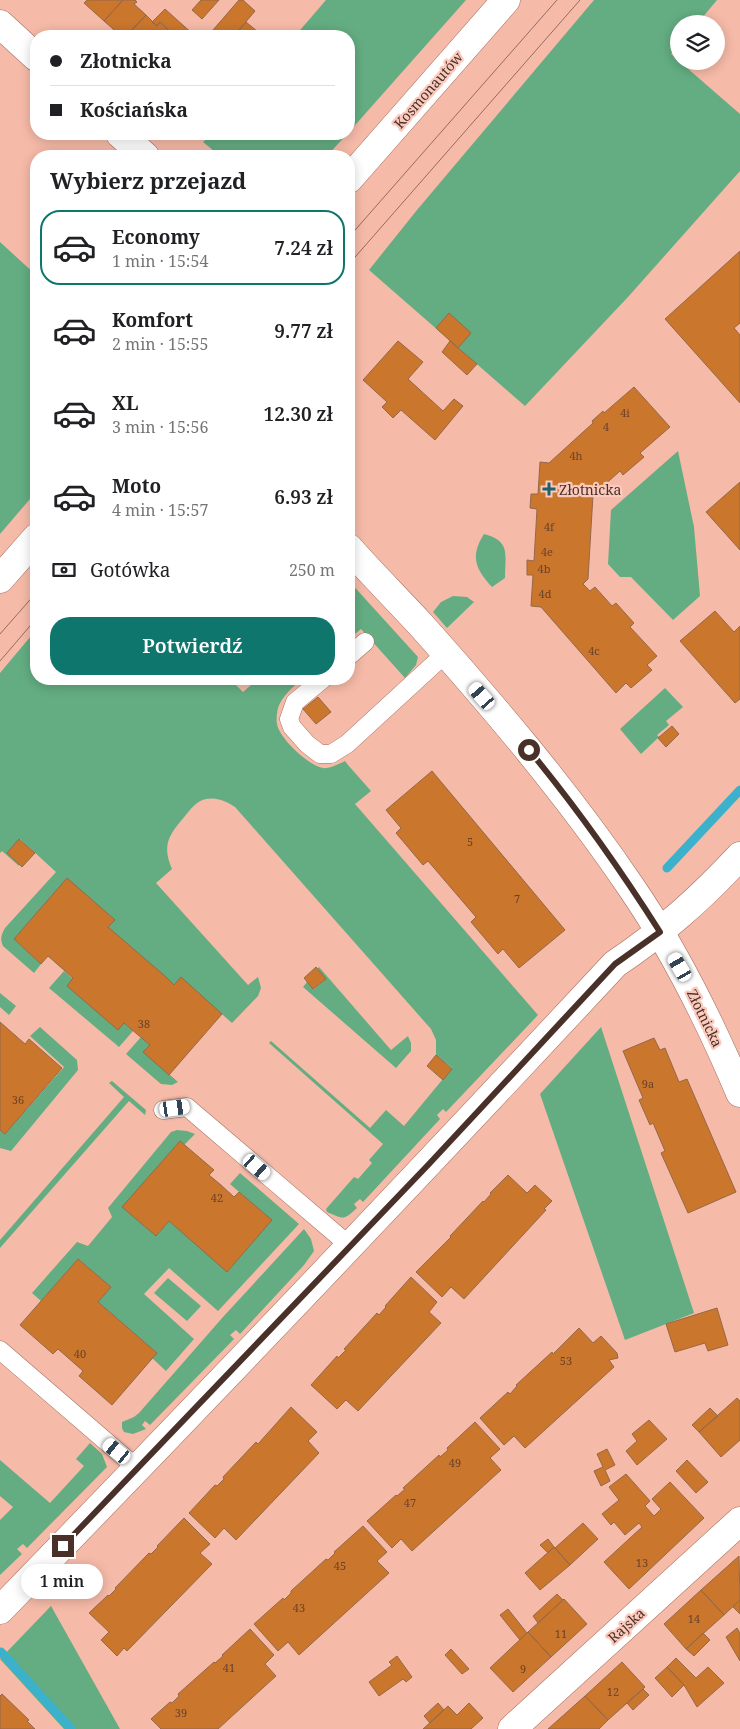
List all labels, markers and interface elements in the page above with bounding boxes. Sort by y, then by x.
map controls [670,15,725,70]
button: layers [670,15,725,70]
street label: Kosmonautów [389,47,467,132]
text: Złotnicka [80,48,172,74]
text: Kościańska [80,97,188,123]
text: Wybierz przejazd [50,165,246,195]
text: Economy [112,224,200,250]
icon: car [52,225,97,270]
text: 7.24 zł [274,235,333,261]
text: 1 min · 15:54 [112,250,208,272]
text: Komfort [112,307,193,333]
icon: car [52,308,97,353]
text: 9.77 zł [274,318,333,344]
text: 2 min · 15:55 [112,333,208,355]
text: XL [112,390,138,416]
icon: car [52,391,97,436]
text: 12.30 zł [264,401,333,427]
house number: 4i [620,405,630,420]
text: 3 min · 15:56 [112,416,208,438]
house number: 4 [603,419,609,434]
house number: 4h [569,448,583,463]
text: Moto [112,473,161,499]
icon: car [52,474,97,519]
place label: Złotnicka [559,480,621,499]
marker: Złotnicka [543,483,555,495]
text: 6.93 zł [274,484,333,510]
text: 4 min · 15:57 [112,499,208,521]
house number: 4f [544,519,555,534]
house number: 4e [541,544,553,559]
icon: cash [50,556,78,584]
text: Gotówka [90,557,170,583]
text: 250 m [289,559,335,581]
house number: 4b [538,561,551,576]
house number: 4d [539,586,552,601]
button: Potwierdź [50,617,335,675]
house number: 4c [588,643,600,658]
car [466,680,497,712]
route start [518,739,540,761]
house number: 5 [467,834,473,849]
house number: 7 [514,891,520,906]
car [666,950,693,984]
street label: Złotnicka [683,986,727,1050]
house number: 38 [138,1016,150,1031]
house number: 9a [642,1076,654,1091]
house number: 36 [12,1092,24,1107]
car [159,1098,190,1118]
car [240,1151,273,1183]
house number: 42 [211,1190,223,1205]
house number: 40 [74,1346,86,1361]
house number: 53 [560,1353,572,1368]
car [100,1436,133,1466]
house number: 49 [449,1455,461,1470]
house number: 47 [404,1495,416,1510]
route end [52,1535,74,1557]
house number: 13 [636,1555,648,1570]
house number: 45 [334,1558,346,1573]
callout: 1 min [22,1564,104,1598]
text: 1 min [40,1570,84,1592]
house number: 43 [293,1600,305,1615]
street label: Rajska [603,1603,649,1647]
house number: 14 [688,1611,700,1626]
house number: 11 [555,1626,567,1641]
house number: 41 [223,1660,235,1675]
house number: 9 [520,1661,526,1676]
house number: 12 [607,1684,619,1699]
house number: 39 [175,1705,187,1720]

